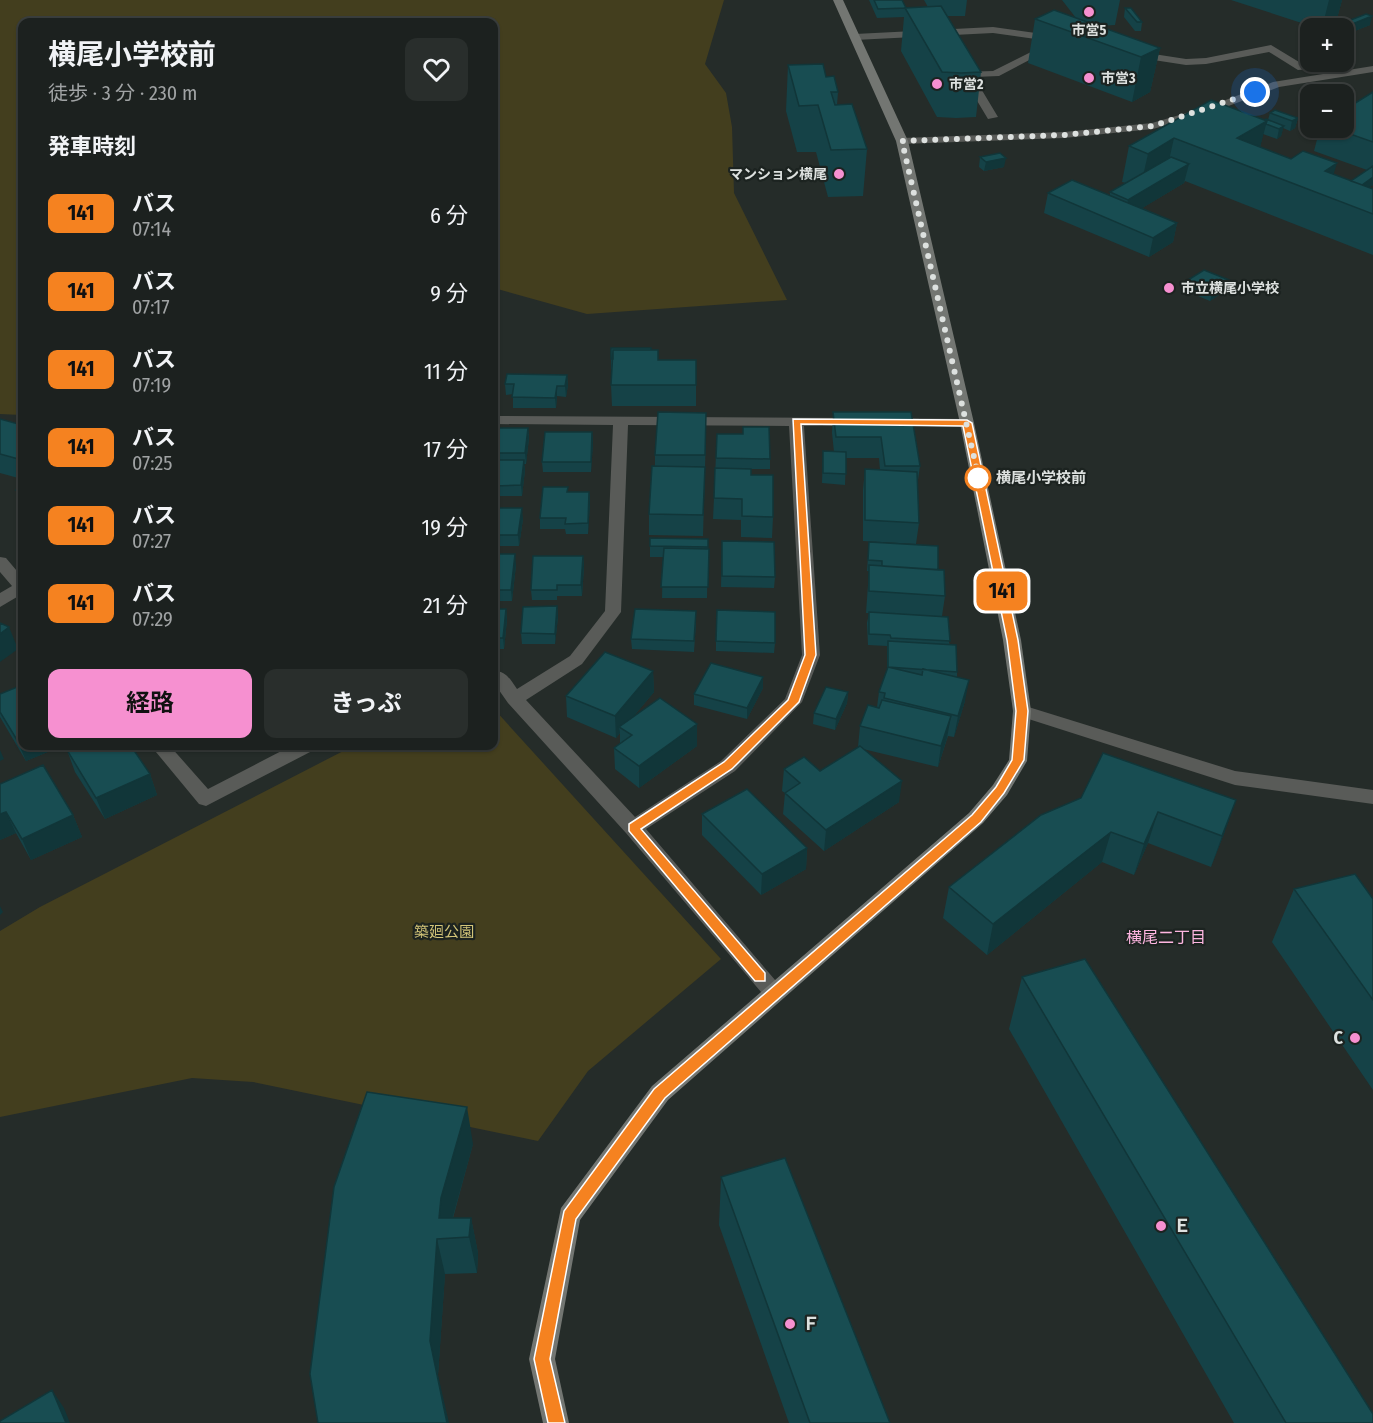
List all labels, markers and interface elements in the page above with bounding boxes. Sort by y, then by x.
marker: 市営5 [1082,5,1096,19]
map controls [1300,18,1354,138]
button: + [1300,18,1354,72]
place label: 市営5 [1072,22,1107,39]
text: 横尾小学校前 [48,38,216,71]
button: heart [405,38,468,101]
place label: 市営3 [1101,70,1136,87]
marker: 市営3 [1082,71,1096,85]
place label: 市営2 [949,76,984,93]
marker: 市営2 [930,77,944,91]
your location [1240,77,1270,107]
text: 徒歩 · 3 分 · 230 m [48,81,197,105]
button: − [1300,84,1354,138]
text: 発車時刻 [48,133,136,160]
place label: マンション横尾 [729,166,827,183]
marker: マンション横尾 [832,167,846,181]
text: バス [132,190,176,217]
text: 141 [67,200,95,226]
text: 6 分 [430,202,468,229]
text: 07:14 [132,217,171,241]
text: バス [132,268,176,295]
text: 141 [67,278,95,304]
text: 9 分 [430,280,468,307]
place label: 市立横尾小学校 [1181,280,1279,297]
marker: 市立横尾小学校 [1162,281,1176,295]
text: 07:17 [132,295,169,319]
text: バス [132,346,176,373]
text: 141 [67,356,95,382]
text: 11 分 [424,358,468,385]
text: 07:19 [132,373,171,397]
text: バス [132,424,176,451]
text: 141 [67,434,95,460]
text: 17 分 [423,436,468,463]
text: 07:25 [132,451,172,475]
marker: 横尾小学校前 [965,465,991,491]
place label: 横尾小学校前 [996,469,1086,487]
text: バス [132,502,176,529]
text: 141 [67,512,95,538]
text: 19 分 [422,514,468,541]
text: 07:27 [132,529,171,553]
line badge: 141 [968,572,1036,610]
text: 141 [988,578,1016,604]
text: バス [132,580,176,607]
text: 141 [67,590,95,616]
text: 21 分 [423,592,468,619]
text: 07:29 [132,607,173,631]
button: 経路 [48,669,252,738]
button: きっぷ [264,669,468,738]
park label: 築廻公園 [414,923,474,941]
district label: 横尾二丁目 [1126,928,1206,947]
place label: C [1334,1027,1344,1049]
marker: C [1348,1031,1362,1045]
place label: Ｅ [1173,1215,1191,1237]
marker: Ｅ [1154,1219,1168,1233]
place label: Ｆ [802,1313,820,1335]
marker: Ｆ [783,1317,797,1331]

